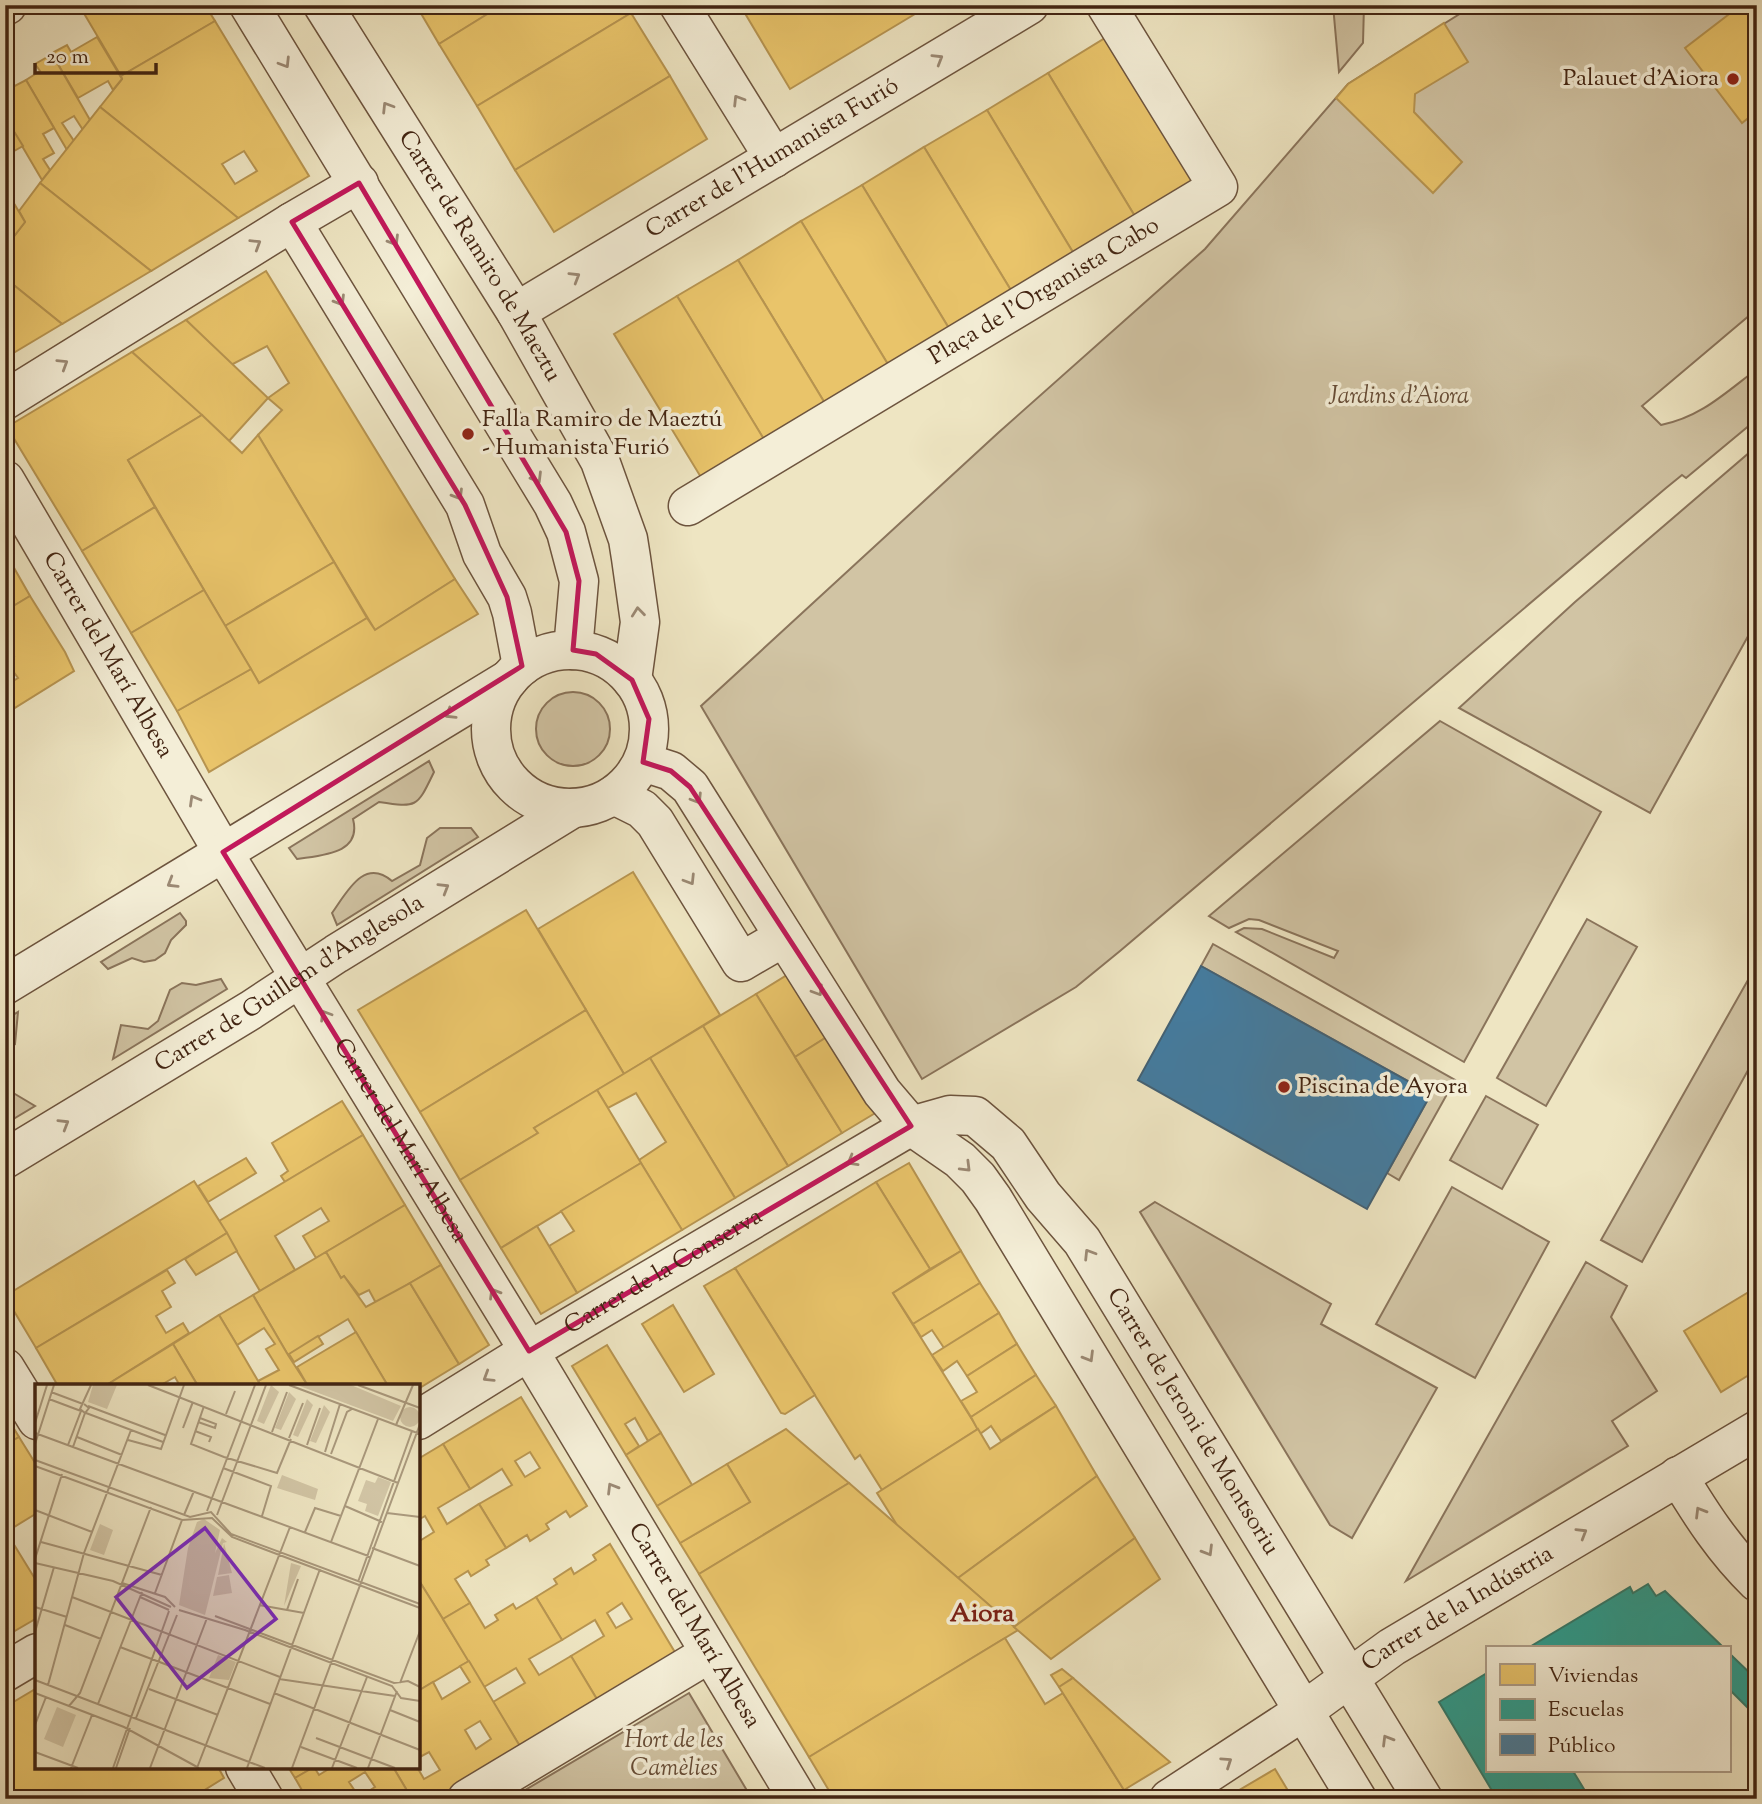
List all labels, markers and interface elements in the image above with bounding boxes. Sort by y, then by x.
scale bar [35,32,156,76]
text: 20 m [46,43,89,73]
one-way arrow [931,55,944,68]
one-way arrow [276,56,289,69]
place label: Palauet d'Aiora [1563,62,1719,96]
street label: Carrer de l'Humanista Furió [640,69,906,247]
marker: Palauet d'Aiora [1725,71,1741,87]
one-way arrow [733,95,746,108]
one-way arrow [383,101,396,114]
street label: Carrer de Ramiro de Maeztu [389,124,569,389]
street label: Plaça de l'Organista Cabo [923,209,1166,374]
one-way arrow [386,234,399,247]
one-way arrow [248,239,261,252]
one-way arrow [568,272,581,285]
one-way arrow [331,293,344,306]
one-way arrow [56,360,69,373]
park label: Jardins d'Aiora [1328,380,1469,414]
place label: Falla Ramiro de Maeztú - Humanista Furió [482,403,723,465]
marker: Falla Ramiro de Maeztú - Humanista Furió [460,426,476,442]
one-way arrow [529,470,542,483]
one-way arrow [450,487,463,500]
street label: Carrer del Marí Albesa [34,545,182,765]
one-way arrow [631,606,646,617]
one-way arrow [445,706,458,719]
one-way arrow [689,791,702,804]
one-way arrow [189,795,202,808]
one-way arrow [682,872,695,885]
one-way arrow [167,875,180,888]
one-way arrow [437,883,450,896]
street label: Carrer de Guillem d'Anglesola [148,887,431,1081]
one-way arrow [810,984,823,997]
one-way arrow [320,1010,333,1023]
street label: Carrer del Marí Albesa [324,1032,476,1250]
place label: Piscina de Ayora [1298,1070,1468,1104]
marker: Piscina de Ayora [1276,1079,1292,1095]
one-way arrow [56,1119,69,1132]
one-way arrow [847,1153,860,1166]
one-way arrow [958,1158,971,1171]
street label: Carrer de la Conserva [558,1200,769,1343]
one-way arrow [1085,1248,1098,1261]
street label: Carrer de Jeroni de Montsoriu [1098,1282,1287,1562]
one-way arrow [489,1288,502,1301]
one-way arrow [1081,1350,1094,1363]
one-way arrow [482,1368,495,1381]
inset map [35,1384,420,1769]
one-way arrow [607,1483,620,1496]
one-way arrow [1695,1506,1708,1519]
street label: Carrer del Marí Albesa [619,1517,769,1735]
one-way arrow [1575,1528,1588,1541]
street label: Carrer de la Indústria [1355,1538,1560,1680]
one-way arrow [1200,1544,1213,1557]
district label: Aiora [950,1596,1014,1633]
legend [1486,1646,1730,1772]
text: Viviendas [1548,1662,1638,1692]
text: Escuelas [1548,1696,1624,1726]
park label: Hort de les Camèlies [624,1724,724,1786]
text: Público [1548,1732,1616,1762]
one-way arrow [1383,1735,1396,1748]
one-way arrow [1219,1758,1232,1770]

